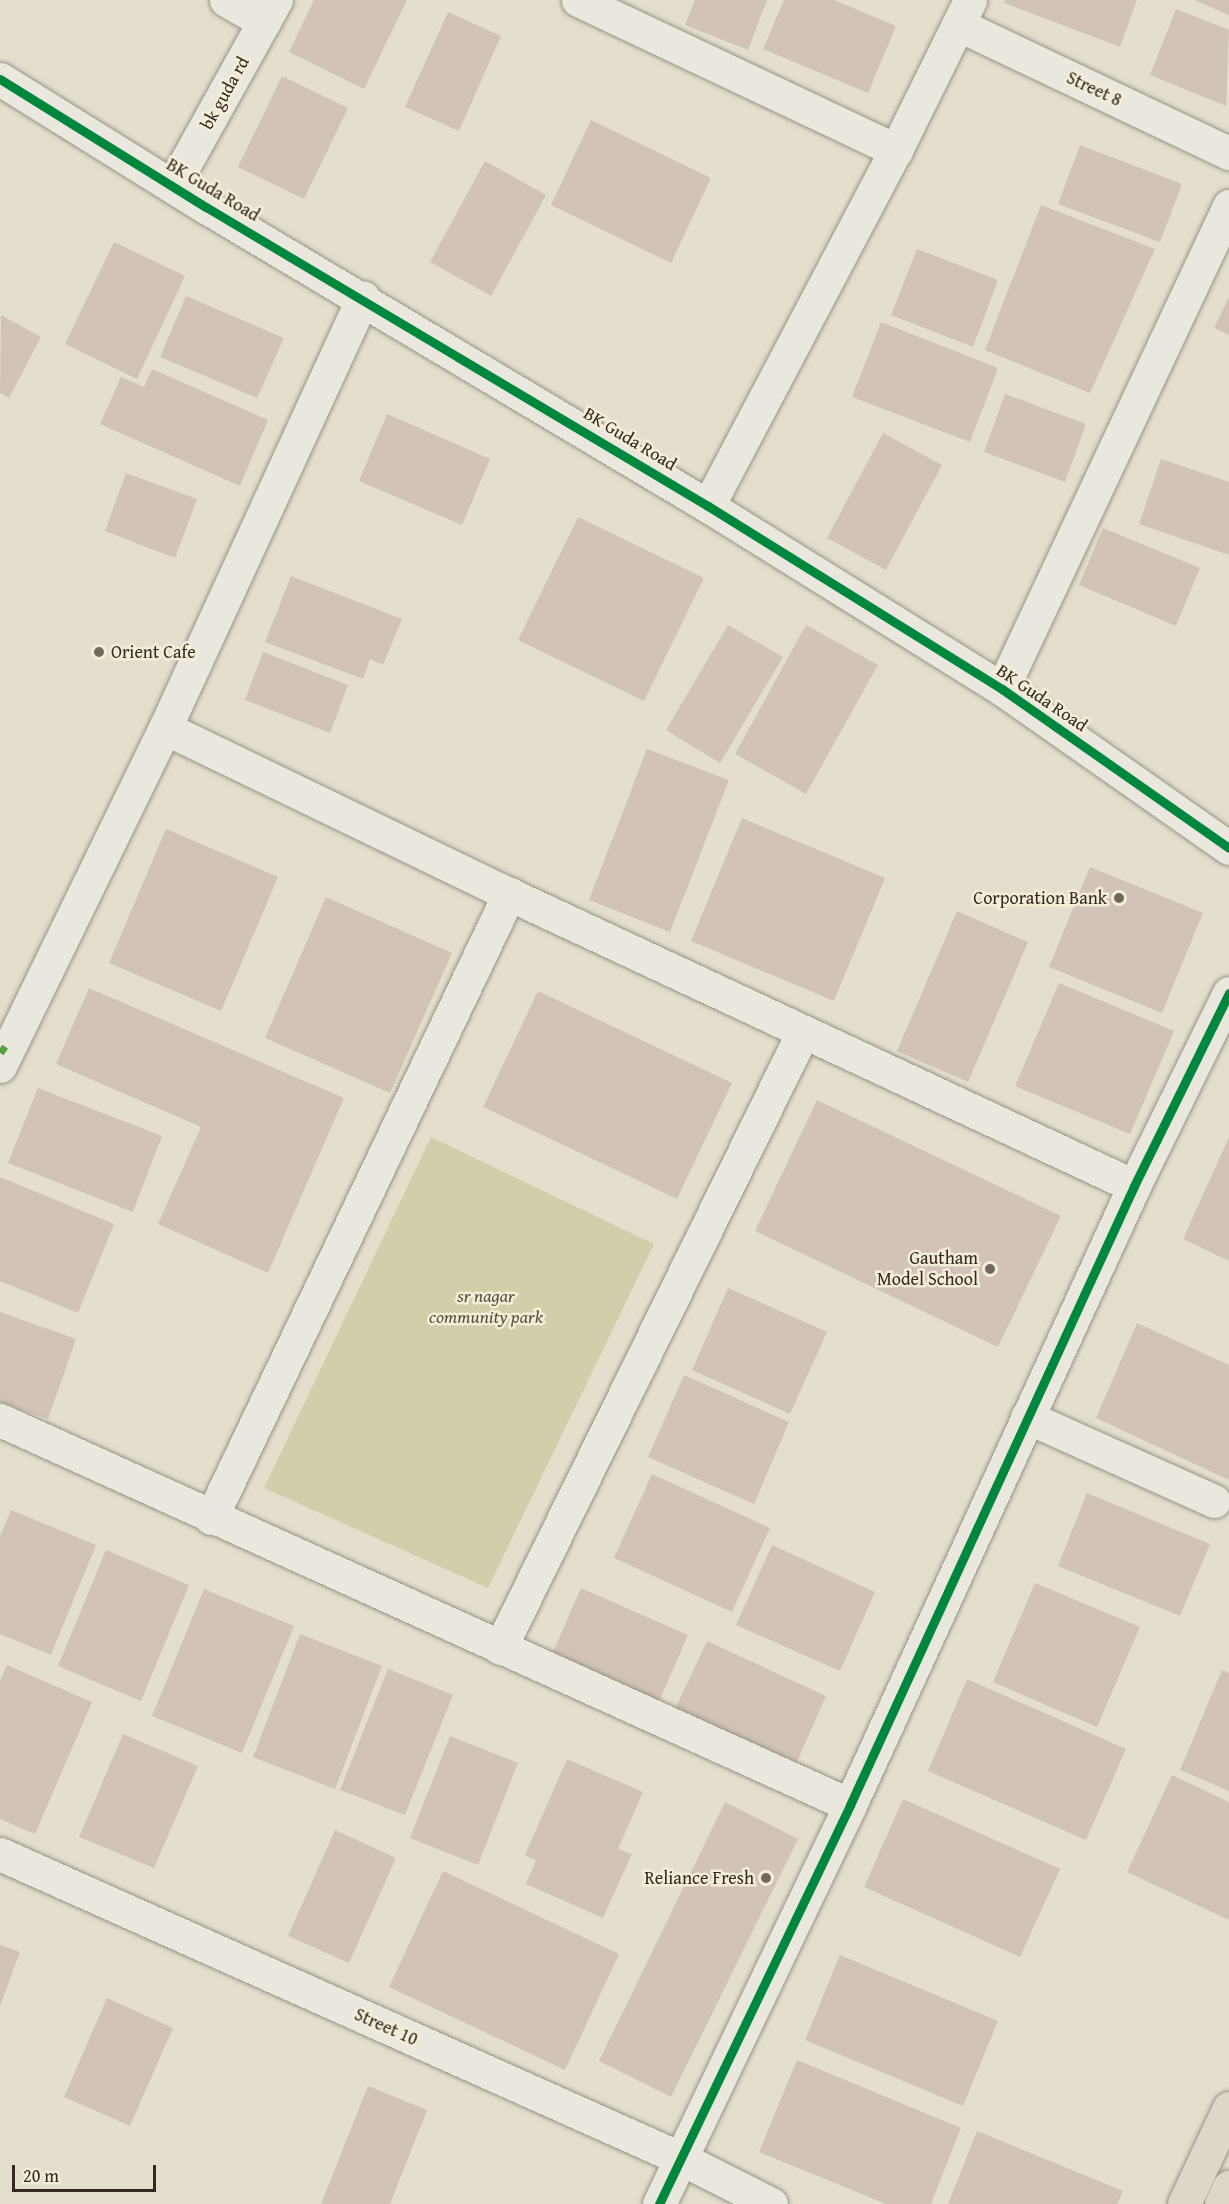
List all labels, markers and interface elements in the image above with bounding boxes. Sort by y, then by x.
street label: bk guda rd [196,53,254,133]
street label: Street 8 [1063,67,1125,111]
street label: BK Guda Road [162,154,264,226]
street label: BK Guda Road [579,403,681,475]
place label: Orient Cafe [111,641,196,663]
marker: Orient Cafe [92,645,106,659]
street label: BK Guda Road [992,660,1092,736]
place label: Corporation Bank [973,887,1107,909]
marker: Corporation Bank [1112,891,1126,905]
place label: Gautham Model School [877,1248,978,1290]
marker: Gautham Model School [983,1262,997,1276]
park label: sr nagar community park [429,1286,543,1328]
place label: Reliance Fresh [644,1867,754,1889]
marker: Reliance Fresh [759,1871,773,1885]
street label: Street 10 [351,2004,421,2050]
scale bar [15,2153,159,2191]
text: 20 m [23,2162,59,2189]

